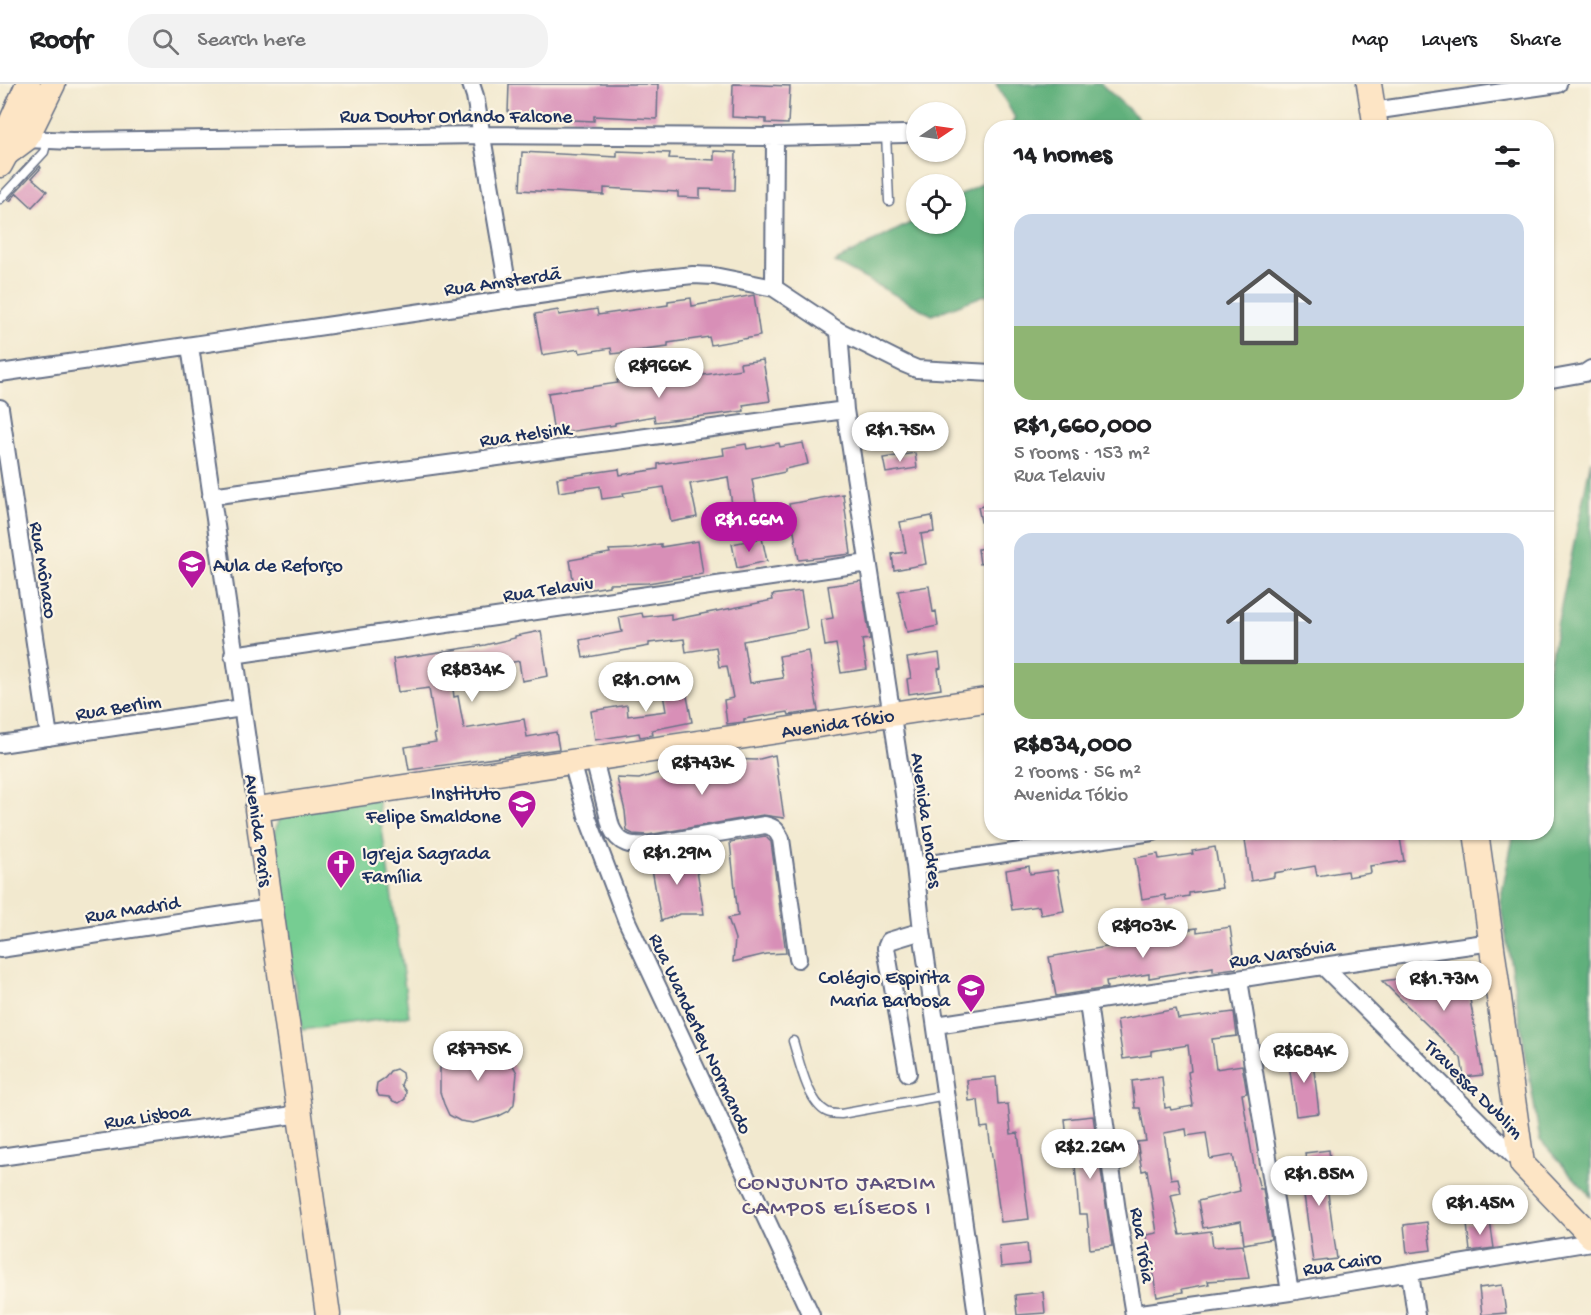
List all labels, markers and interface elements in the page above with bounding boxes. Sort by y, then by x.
search box [128,14,548,68]
text: Roofr [30,25,92,58]
icon: search [149,25,182,58]
text: Search here [197,28,306,54]
text: Map [1352,29,1388,54]
text: Layers [1421,29,1477,54]
text: Share [1510,29,1561,54]
north arrow [906,102,966,162]
map controls [906,102,966,234]
street label: Rua Doutor Orlando Falcone [340,107,573,130]
icon: filters [1491,140,1524,173]
text: 14 homes [1014,141,1112,172]
button: locate [906,174,966,234]
icon: home [1215,253,1323,361]
street label: Rua Amsterdã [443,264,563,303]
pin: R$966K [610,348,708,399]
text: R$966K [629,356,689,379]
pin: R$1.75M [845,412,955,463]
text: R$1,660,000 [1014,412,1152,443]
street label: Rua Helsink [478,418,575,454]
text: R$1.75M [866,420,934,443]
text: 5 rooms · 153 m² [1014,443,1150,466]
text: Rua Telaviv [1014,466,1105,489]
pin: R$1.66M [694,502,804,553]
text: R$1.66M [715,510,783,533]
street label: Rua Mônaco [23,520,61,621]
school or university icon: Aula de Reforço [176,548,208,590]
place label: Aula de Reforço [213,556,343,579]
icon: home [1215,572,1323,680]
street label: Rua Telaviv [502,574,595,609]
pin: R$834K [423,652,521,703]
text: R$834K [441,660,503,683]
pin: R$1.01M [591,662,701,713]
text: R$1.01M [612,670,680,693]
street label: Rua Berlim [74,691,163,728]
street label: Avenida Tókio [780,706,896,745]
text: R$834,000 [1014,731,1132,762]
pin: R$743K [653,745,751,796]
street label: Avenida Londres [904,752,945,890]
text: R$743K [672,753,732,776]
text: 2 rooms · 56 m² [1014,762,1141,785]
street label: Avenida Paris [237,773,276,889]
place label: Instituto Felipe Smaldone [365,784,502,830]
text: Avenida Tókio [1014,785,1128,808]
school or university icon: Instituto Felipe Smaldone [506,788,538,830]
pin: R$1.29M [622,835,732,886]
text: R$1.29M [643,843,711,866]
place label: Igreja Sagrada Família [361,844,491,890]
church icon: Igreja Sagrada Família [325,848,357,890]
street label: Rua Madrid [84,892,184,930]
pin: R$903K [1094,908,1192,959]
text: R$903K [1112,916,1174,939]
street label: Rua Wanderley Normando [642,930,756,1139]
street label: Rua Varsóvia [1228,936,1338,975]
pin: R$1.73M [1389,961,1499,1012]
place label: Colégio Espirita Maria Barbosa [819,968,951,1014]
text: R$1.73M [1410,969,1478,992]
school or university icon: Colégio Espirita Maria Barbosa [955,972,987,1014]
pin: R$775K [429,1031,527,1082]
pin: R$684K [1255,1033,1353,1084]
street label: Travessa Dublim [1417,1035,1527,1145]
text: R$775K [447,1039,509,1062]
text: R$684K [1273,1041,1335,1064]
street label: Rua Lisboa [103,1101,193,1136]
pin: R$2.26M [1035,1129,1145,1180]
text: R$2.26M [1055,1137,1125,1160]
pin: R$1.85M [1264,1156,1374,1207]
text: R$1.85M [1284,1164,1354,1187]
district label: CONJUNTO JARDIM CAMPOS ELÍSEOS I [738,1172,936,1223]
pin: R$1.45M [1425,1185,1535,1236]
text: R$1.45M [1446,1193,1514,1216]
street label: Rua Tróia [1123,1206,1158,1286]
street label: Rua Cairo [1302,1248,1384,1283]

